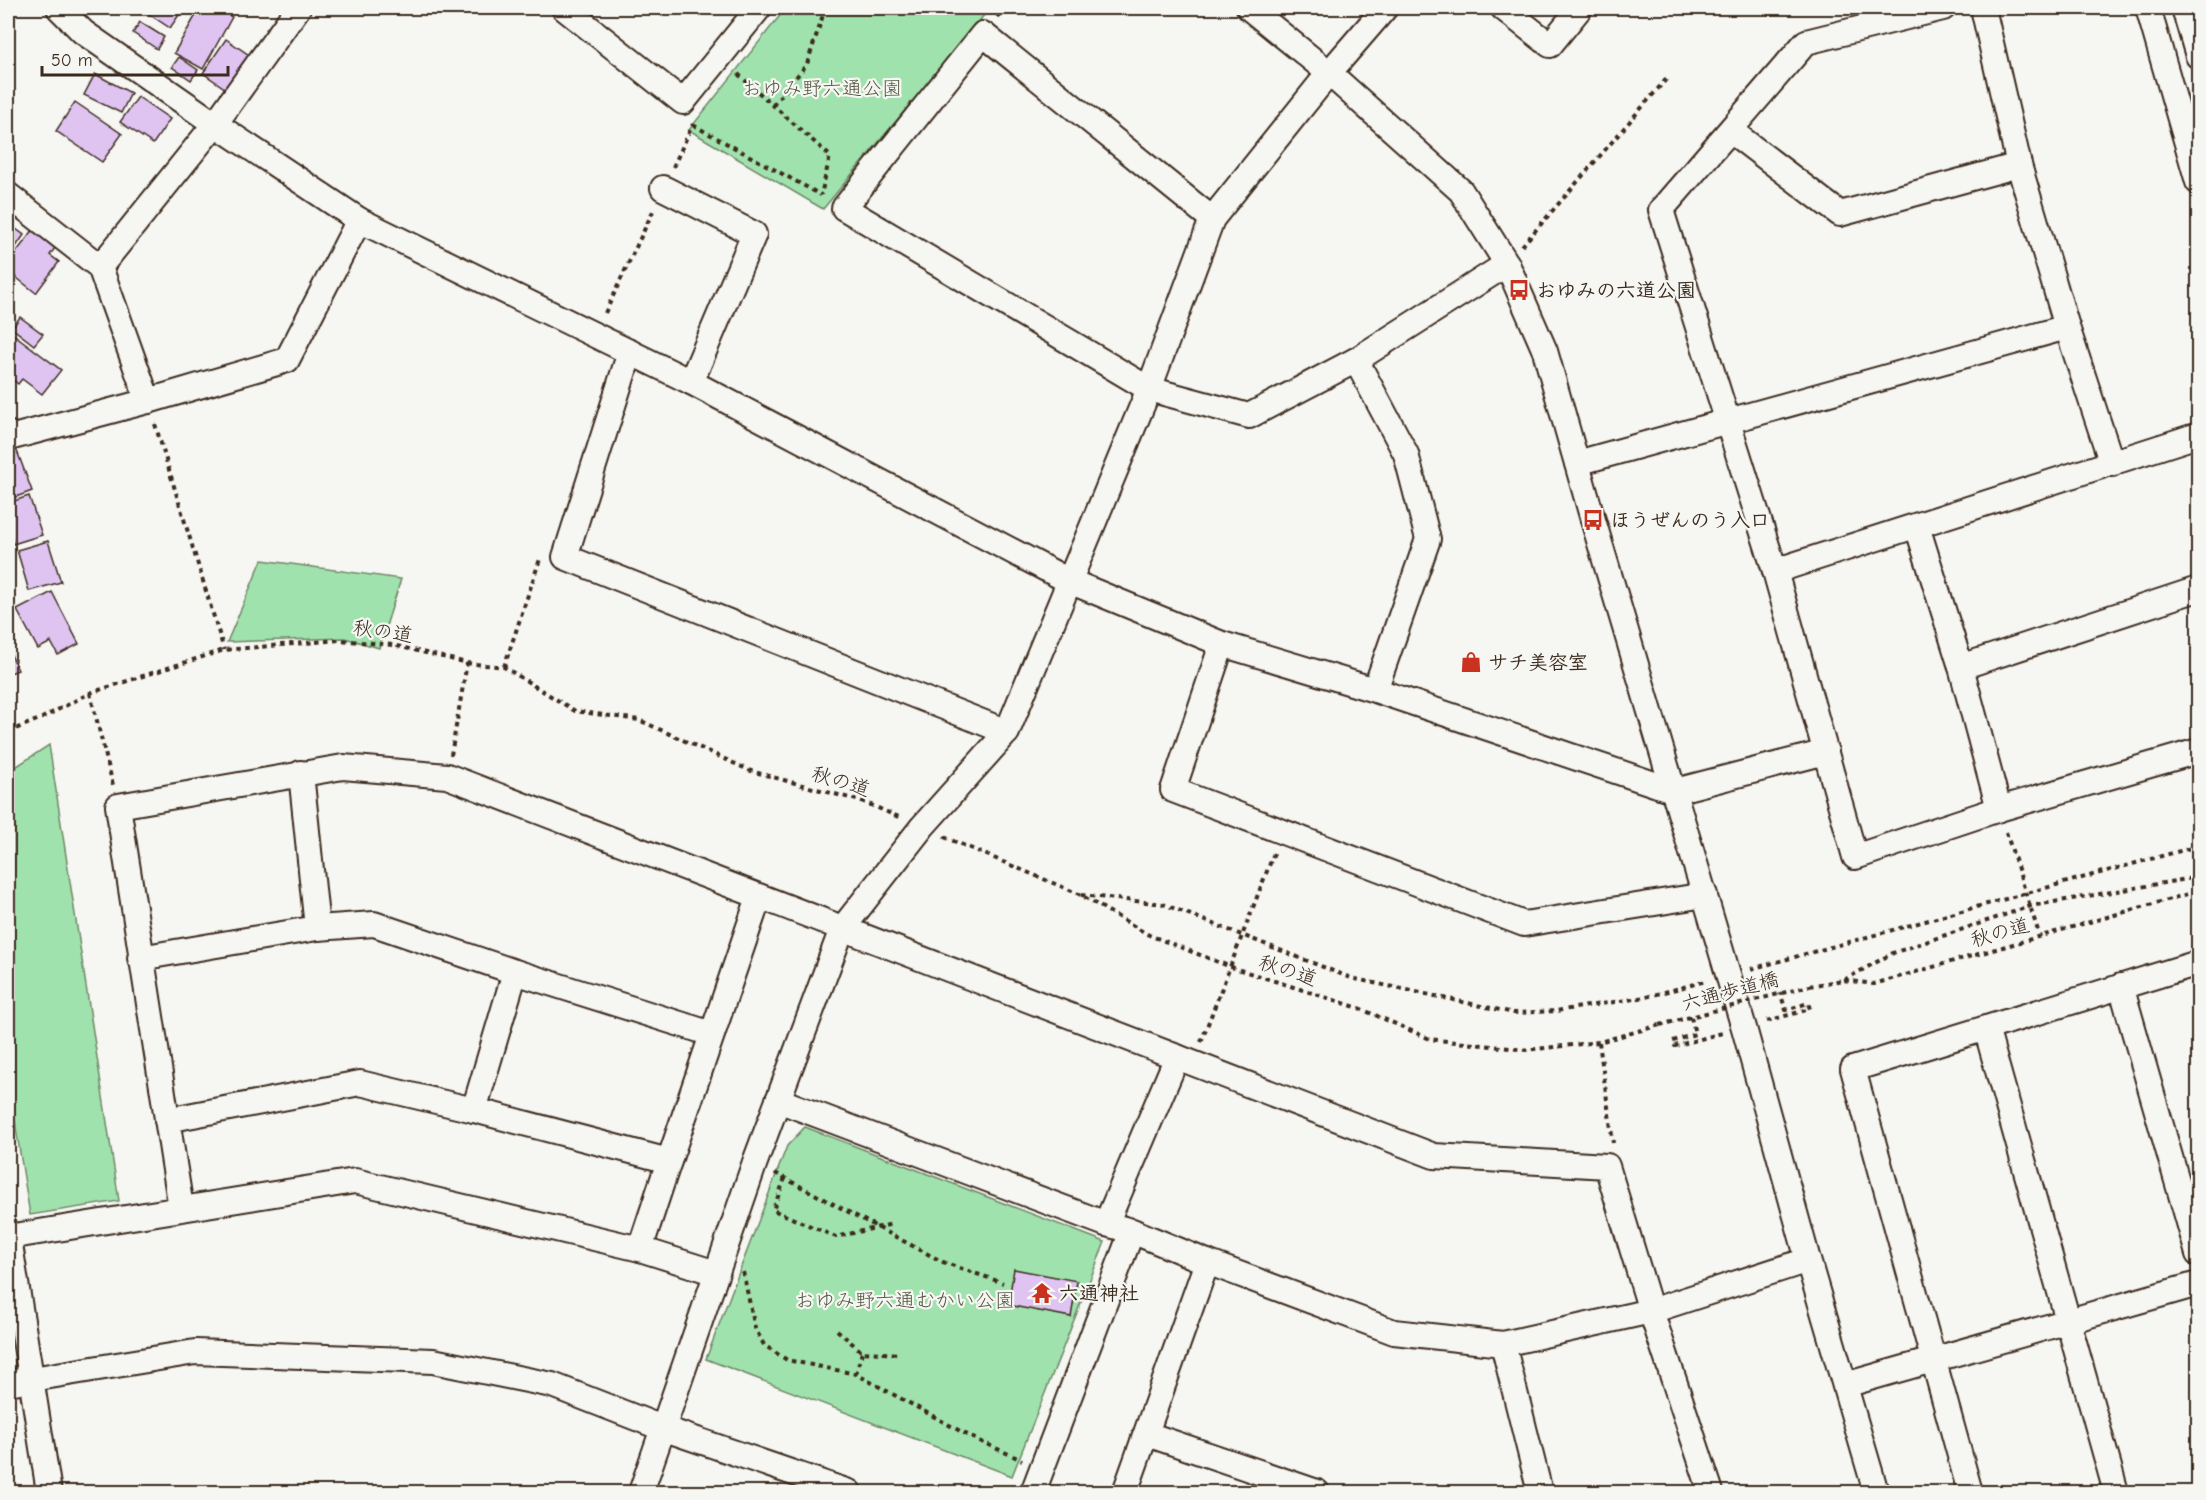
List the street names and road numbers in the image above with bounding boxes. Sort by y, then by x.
street label: 秋の道 [352,616,414,647]
street label: 秋の道 [809,762,873,801]
street label: 秋の道 [1968,913,2032,952]
street label: 秋の道 [1256,950,1320,991]
street label: 六通歩道橋 [1679,967,1781,1016]

